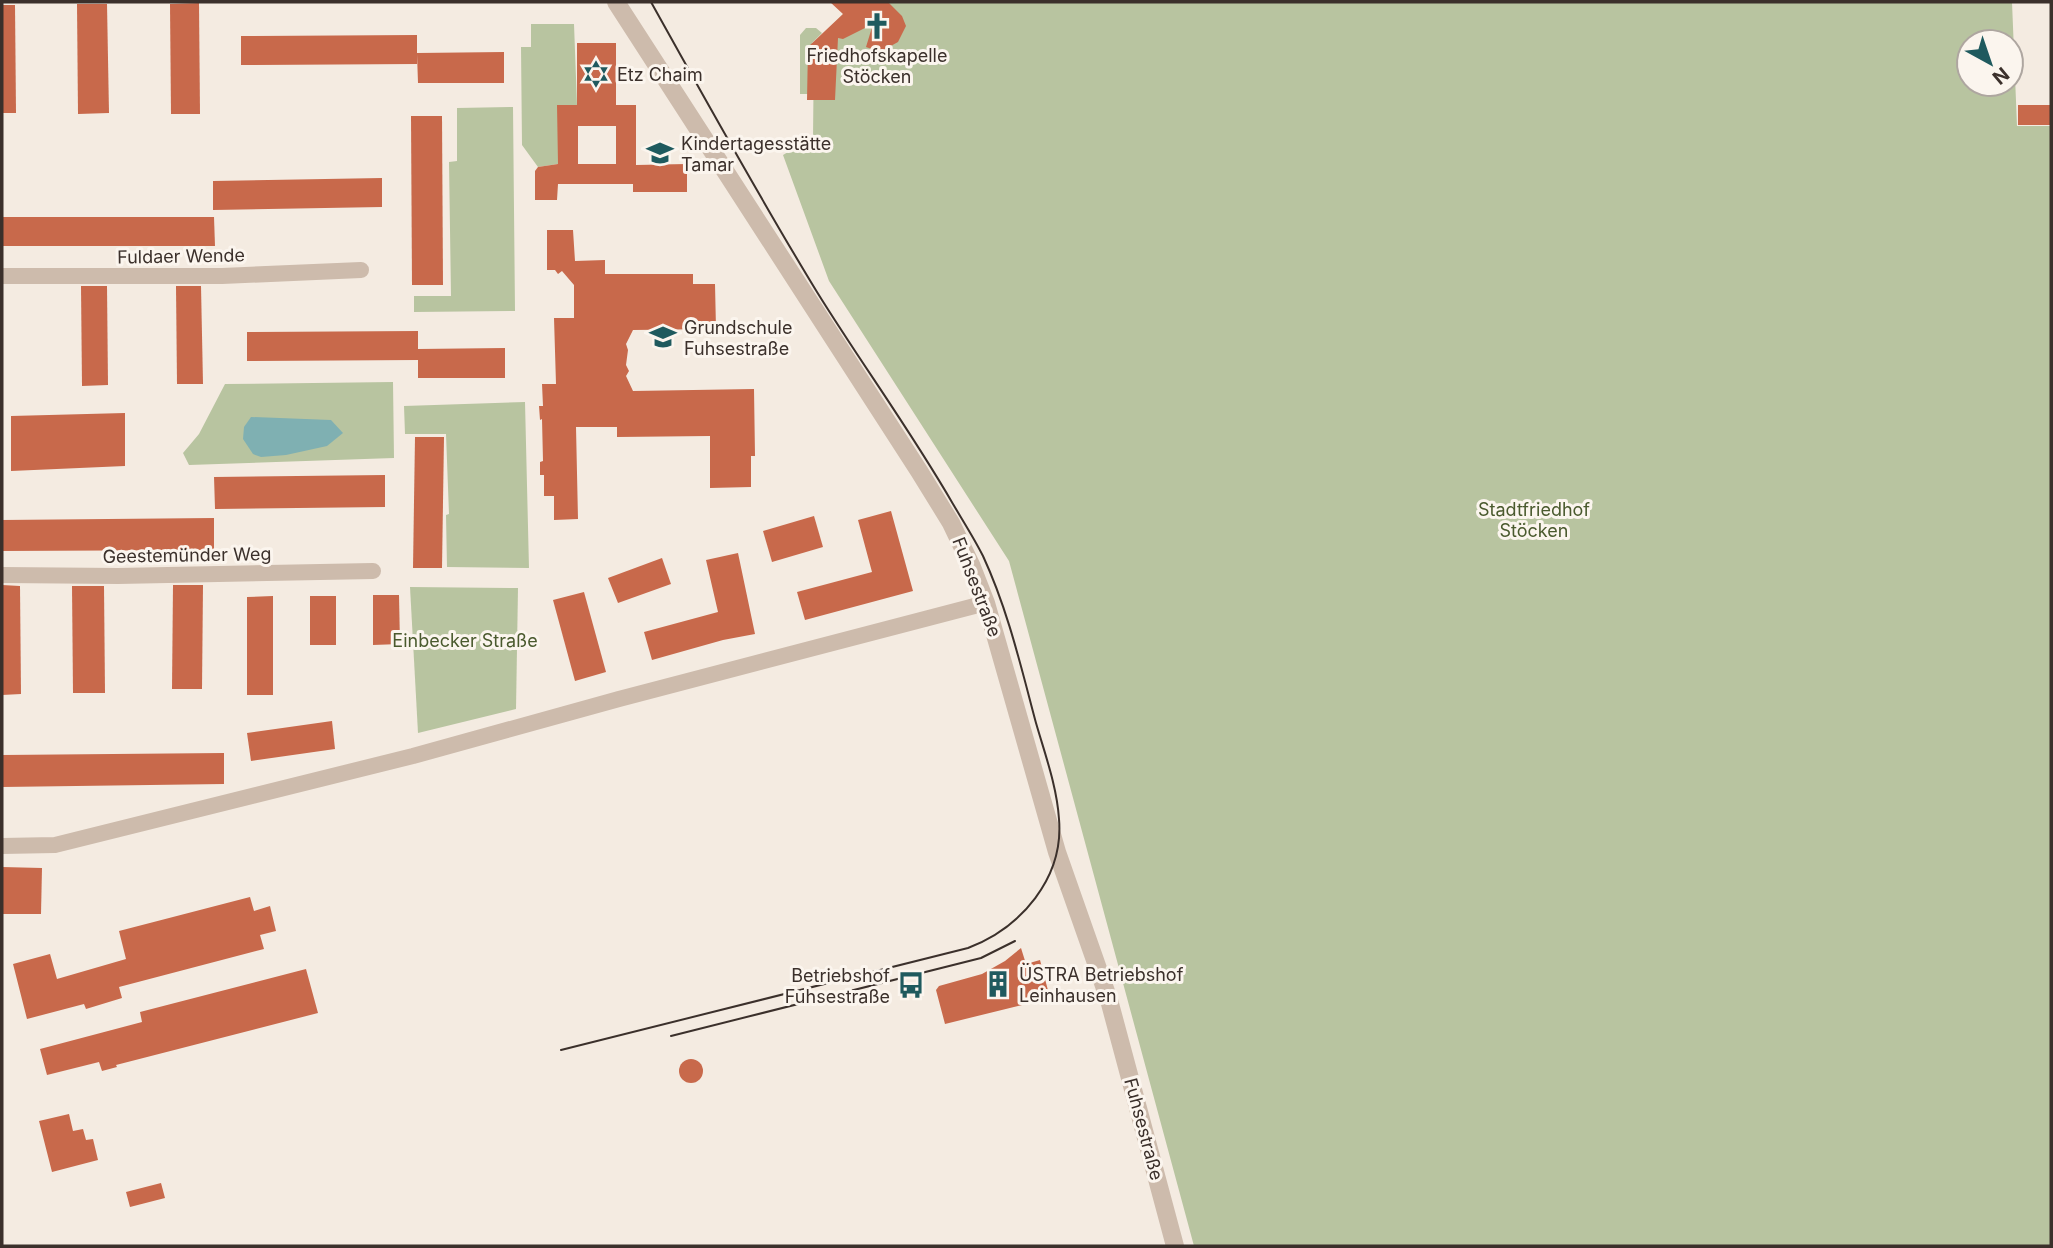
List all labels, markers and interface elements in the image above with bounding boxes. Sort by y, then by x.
church icon: Friedhofskapelle Stöcken [862,11,892,41]
north arrow [1955,28,2025,98]
place label: Friedhofskapelle Stöcken [807,45,947,87]
synagogue icon: Etz Chaim [581,59,611,89]
text: N [1988,62,2014,89]
place label: Etz Chaim [617,64,703,85]
place label: Kindertagesstätte Tamar [681,133,831,175]
school or university icon: Kindertagesstätte Tamar [645,138,675,168]
street label: Fuldaer Wende [117,244,245,268]
place label: Grundschule Fuhsestraße [684,317,792,359]
school or university icon: Grundschule Fuhsestraße [648,322,678,352]
park label: Stadtfriedhof Stöcken [1478,499,1590,541]
street label: Fuhsestraße [948,534,1006,640]
street label: Geestemünder Weg [102,543,272,567]
park label: Einbecker Straße [392,630,538,651]
place label: ÜSTRA Betriebshof Leinhausen [1019,963,1184,1006]
place label: Betriebshof Fuhsestraße [785,965,890,1007]
building icon: ÜSTRA Betriebshof Leinhausen [983,969,1013,999]
bus stop icon: Betriebshof Fuhsestraße [896,970,926,1000]
street label: Fuhsestraße [1120,1075,1168,1183]

